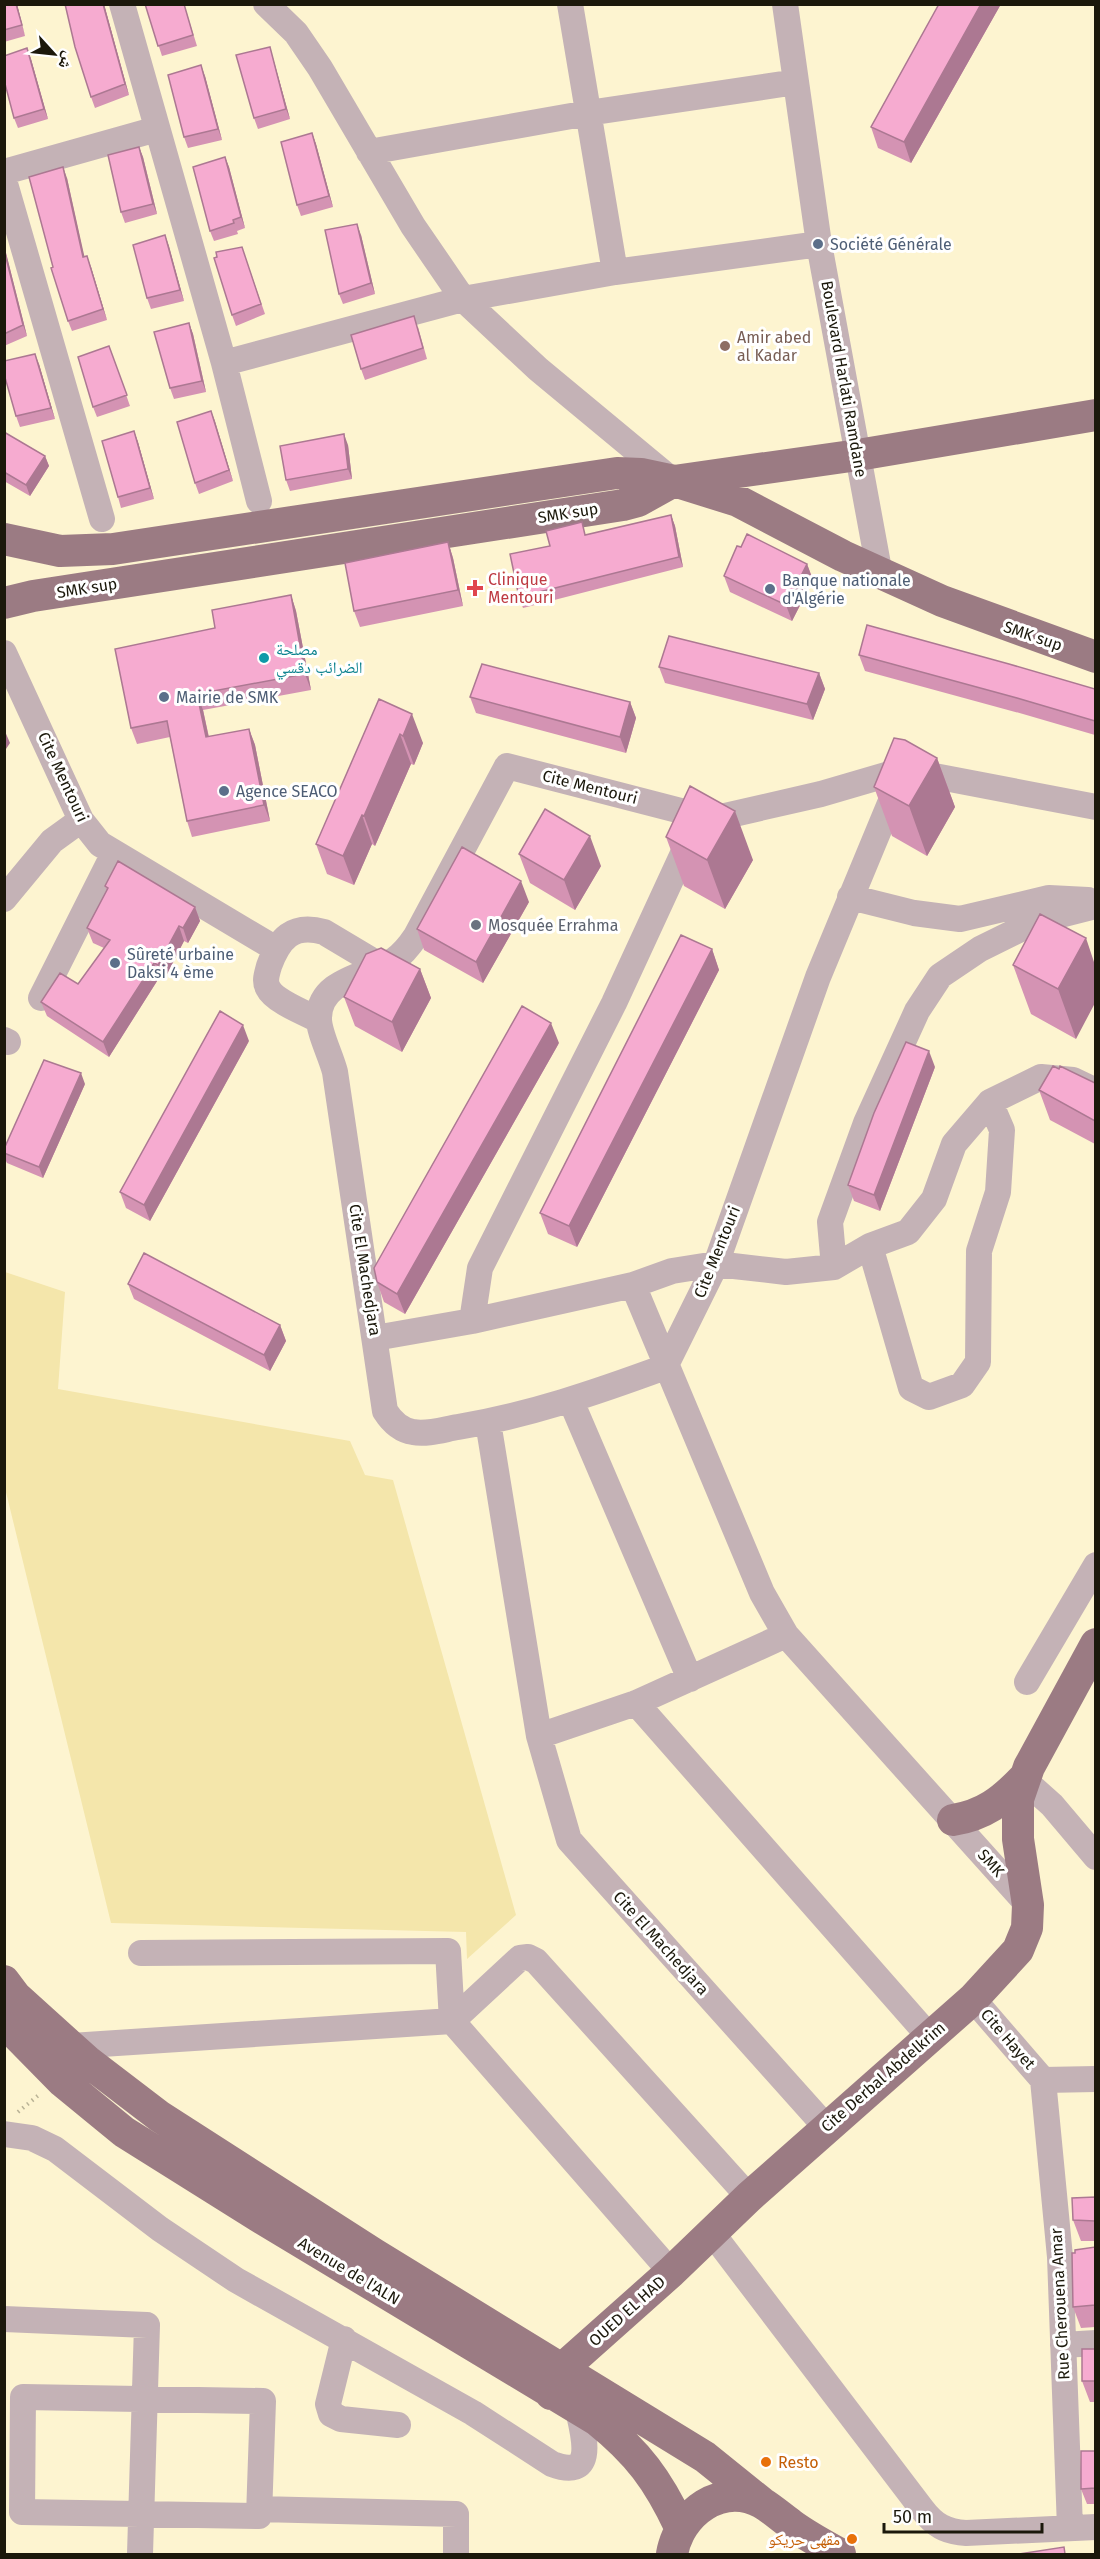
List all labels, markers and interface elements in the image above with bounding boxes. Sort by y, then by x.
north arrow [24,24,84,84]
text: ش [55,49,79,72]
place label: Société Générale [830,235,952,254]
marker: Société Générale [811,237,825,251]
street label: Boulevard Harlati Ramdane [817,279,871,479]
place label: Amir abed al Kadar [737,328,811,365]
marker: Amir abed al Kadar [718,339,732,353]
street label: SMK sup [536,499,600,527]
place label: Clinique Mentouri [488,570,553,607]
place label: Banque nationale d'Algérie [782,571,911,608]
street label: SMK sup [55,574,119,602]
marker: Clinique Mentouri [466,579,484,597]
marker: Banque nationale d'Algérie [763,582,777,596]
street label: SMK sup [1001,617,1065,655]
place label: مصلحة الضرائب دقسي [276,640,363,680]
marker: مصلحة الضرائب دقسي [257,651,271,665]
place label: Mairie de SMK [176,688,279,707]
marker: Mairie de SMK [157,690,171,704]
street label: Cite Mentouri [34,729,92,825]
street label: Cite Mentouri [540,766,640,808]
place label: Agence SEACO [236,782,338,801]
marker: Agence SEACO [217,784,231,798]
place label: Mosquée Errahma [488,916,619,935]
marker: Mosquée Errahma [469,918,483,932]
place label: Sûreté urbaine Daksi 4 ème [127,945,234,982]
marker: Sûreté urbaine Daksi 4 ème [108,956,122,970]
street label: Cite El Machedjara [345,1203,385,1337]
street label: Cite Mentouri [690,1203,744,1301]
street label: SMK [974,1845,1009,1881]
street label: Cite El Machedjara [609,1887,713,1999]
street label: Cite Hayet [977,2005,1039,2073]
street label: Cite Derbal Abdelkrim [817,2018,949,2136]
street label: Rue Cherouena Amar [1046,2227,1073,2380]
street label: Avenue de l'ALN [295,2233,403,2309]
street label: OUED EL HAD [585,2272,669,2350]
place label: Resto [778,2453,819,2472]
marker: Resto [759,2455,773,2469]
scale bar [884,2496,1042,2534]
text: 50 m [893,2506,932,2528]
place label: مقهى حريكو [768,2530,840,2550]
marker: مقهى حريكو [845,2532,859,2546]

